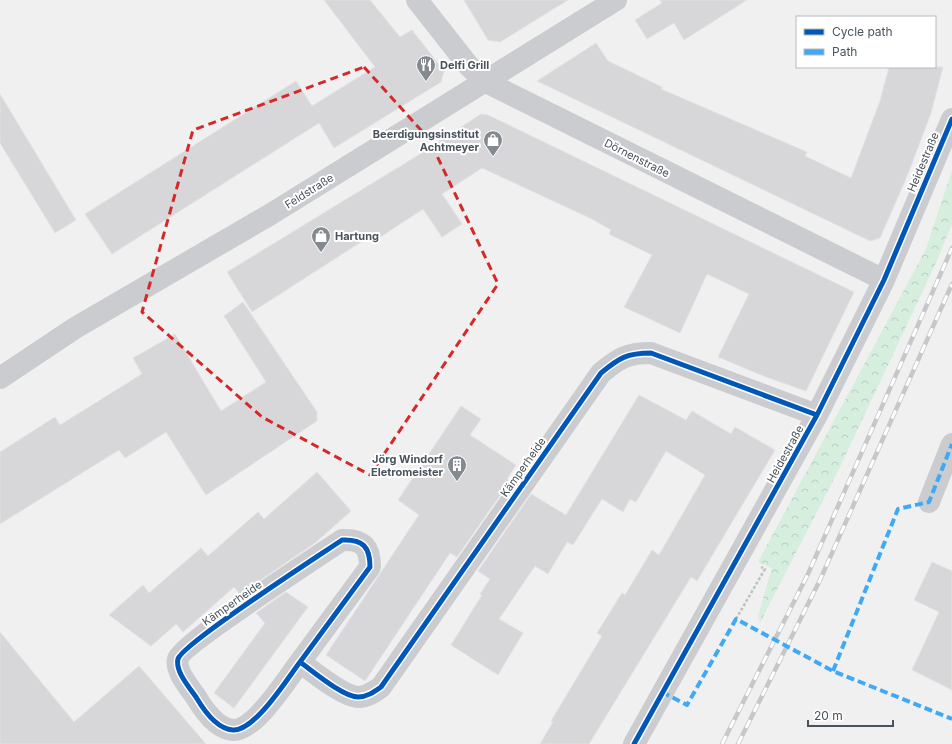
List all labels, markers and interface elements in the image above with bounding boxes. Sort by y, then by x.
legend [796,16,936,68]
text: Cycle path [832,24,893,39]
text: Path [832,44,857,59]
restaurant icon: Delfi Grill [415,54,437,82]
place label: Delfi Grill [440,58,489,72]
place label: Beerdigungsinstitut Achtmeyer [373,127,480,154]
shop icon: Beerdigungsinstitut Achtmeyer [482,129,504,157]
street label: Heidestraße [904,130,942,194]
street label: Dörnenstraße [602,136,672,180]
street label: Feldstraße [282,171,336,211]
shop icon: Hartung [310,225,332,253]
place label: Hartung [335,229,379,243]
street label: Heidestraße [764,423,806,485]
street label: Kämperheide [497,435,549,499]
place label: Jörg Windorf Eletromeister [371,452,444,479]
building icon: Jörg Windorf Eletromeister [446,454,468,482]
street label: Kämperheide [200,577,264,629]
scale bar [808,702,893,728]
text: 20 m [814,708,843,723]

